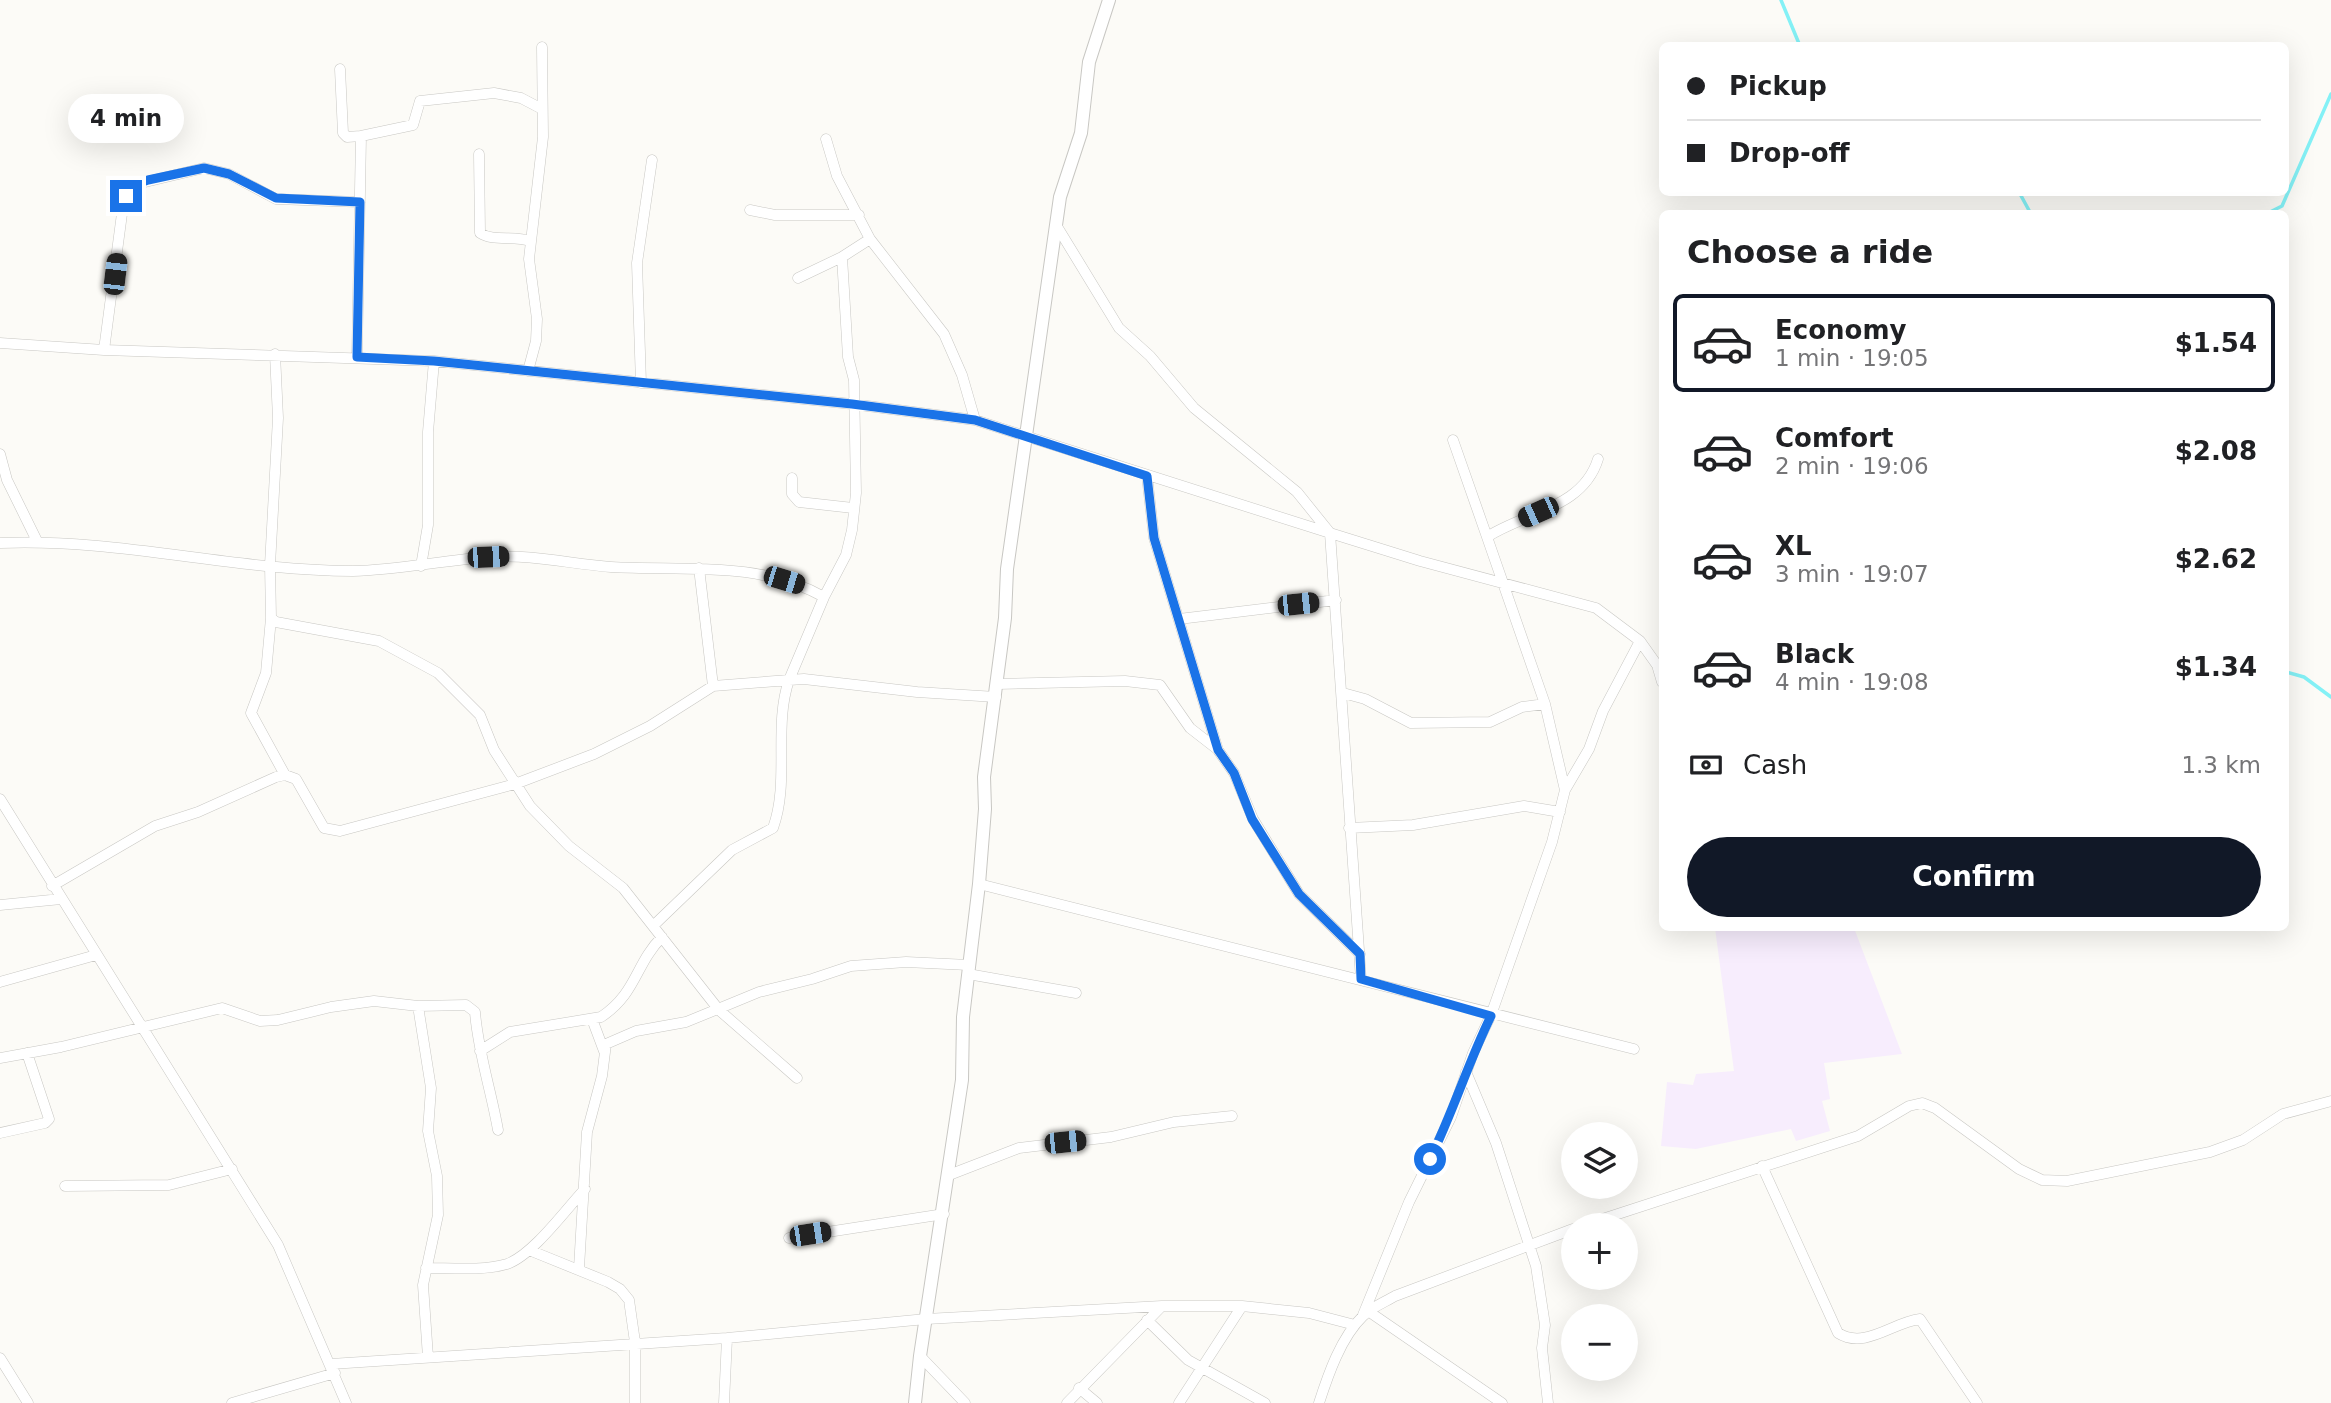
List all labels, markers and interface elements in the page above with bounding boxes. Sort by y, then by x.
text: Pickup [1729,71,1827,101]
callout: 4 min [68,94,184,144]
text: 4 min [90,105,162,131]
text: Drop-off [1729,138,1850,168]
route end [110,180,142,212]
text: Choose a ride [1687,233,1933,271]
car [103,252,128,296]
icon: car [1691,312,1754,375]
text: Economy [1775,315,1906,345]
text: $1.54 [2175,328,2257,358]
text: 1 min · 19:05 [1775,345,1929,371]
icon: car [1691,420,1754,483]
text: Comfort [1775,423,1893,453]
text: $2.08 [2175,436,2257,466]
text: 2 min · 19:06 [1775,453,1929,479]
car [1515,494,1562,530]
icon: car [1691,528,1754,591]
text: XL [1775,531,1812,561]
text: $2.62 [2175,544,2257,574]
car [467,546,510,568]
text: 3 min · 19:07 [1775,561,1929,587]
car [761,564,808,596]
car [1277,591,1320,617]
icon: car [1691,636,1754,699]
text: Black [1775,639,1854,669]
text: $1.34 [2175,652,2257,682]
text: 4 min · 19:08 [1775,669,1929,695]
icon: cash [1687,746,1725,784]
text: Cash [1743,750,1807,780]
text: 1.3 km [2181,752,2261,778]
button: Confirm [1687,837,2261,917]
map controls [1561,1122,1638,1381]
button: layers [1561,1122,1638,1199]
car [1044,1129,1087,1155]
route start [1414,1143,1446,1175]
button: + [1561,1213,1638,1290]
car [788,1220,833,1248]
button: − [1561,1304,1638,1381]

